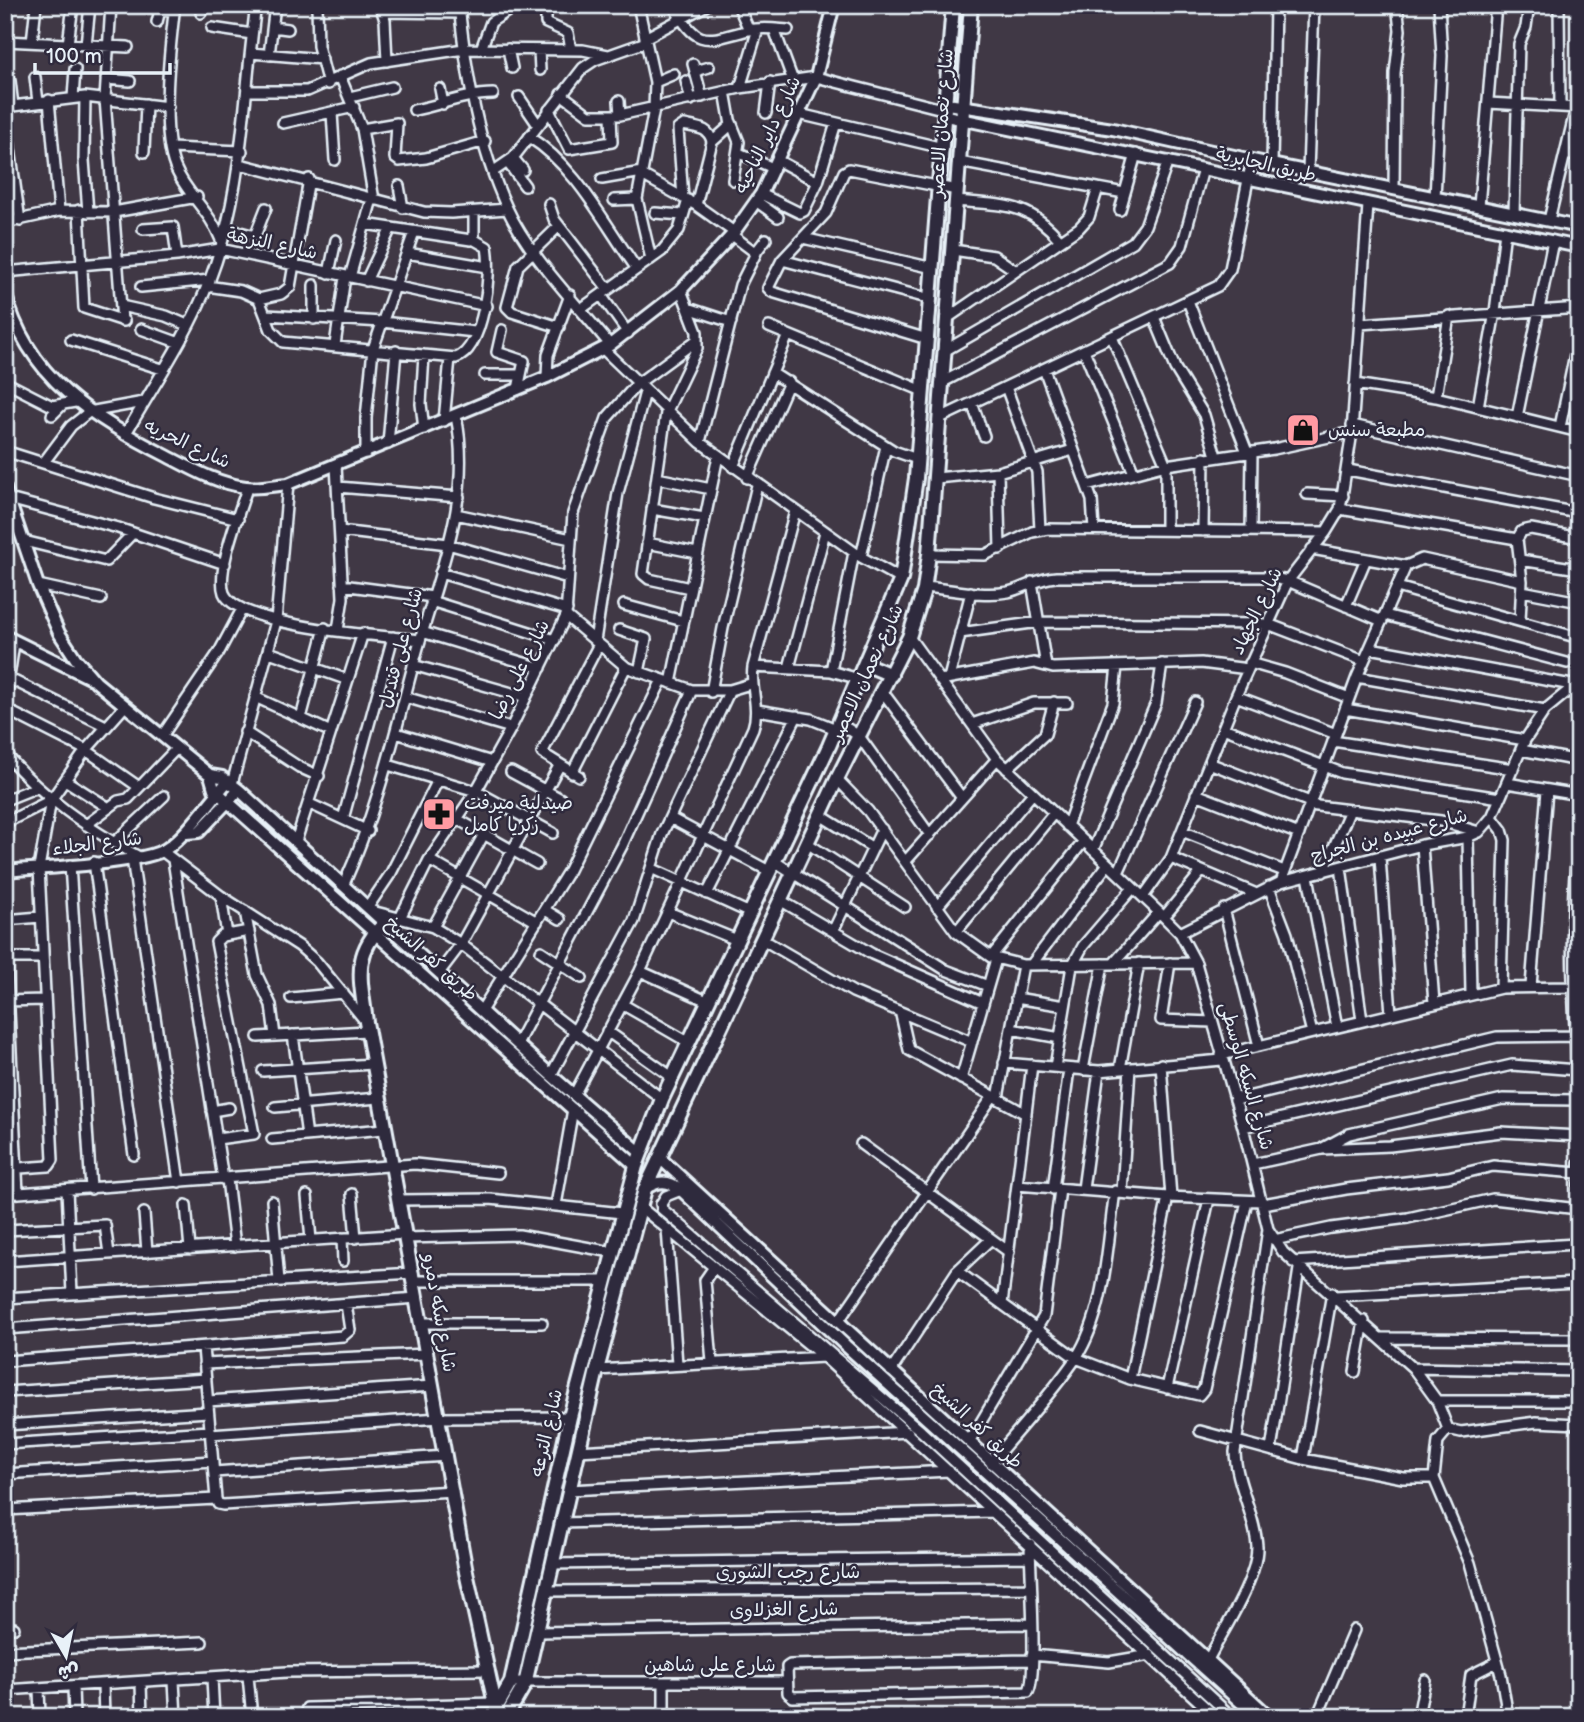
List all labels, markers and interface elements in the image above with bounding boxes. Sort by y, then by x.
scale bar [35,32,170,76]
text: 100 m [46,44,102,69]
street label: شارع نعمان الاعصر [925,48,960,200]
street label: شارع داير الناحيه [730,72,807,198]
street label: طريق الجابرية [1214,142,1318,188]
street label: شارع النزهة [224,223,319,266]
shop icon: مطبعة سنس [1284,411,1322,449]
street label: شارع الحريه [140,414,234,475]
place label: مطبعة سنس [1328,419,1425,442]
street label: شارع الجهاد [1226,564,1289,659]
street label: شارع على قنديل [374,586,429,711]
street label: شارع نعمان الاعصر [824,601,910,748]
street label: شارع على رضا [485,616,556,724]
place label: صيدلية ميرفت زكريا كامل [464,792,573,837]
pharmacy icon: صيدلية ميرفت زكريا كامل [420,795,458,833]
street label: شارع عبيده بن الجراح [1308,804,1470,869]
street label: شارع الجلاء [51,827,143,862]
street label: طريق كفر الشيخ [380,911,482,1007]
street label: شارع السكه الوسطى [1213,999,1278,1153]
street label: شارع سكه دمرو [416,1250,461,1374]
street label: طريق كفر الشيخ [926,1378,1028,1474]
street label: شارع الترعه [526,1387,569,1479]
street label: شارع رجب الشورى [716,1561,860,1585]
street label: شارع الغزلاوى [729,1598,839,1623]
north arrow [32,1620,102,1690]
street label: شارع على شاهين [644,1654,776,1678]
text: ش [56,1658,81,1684]

